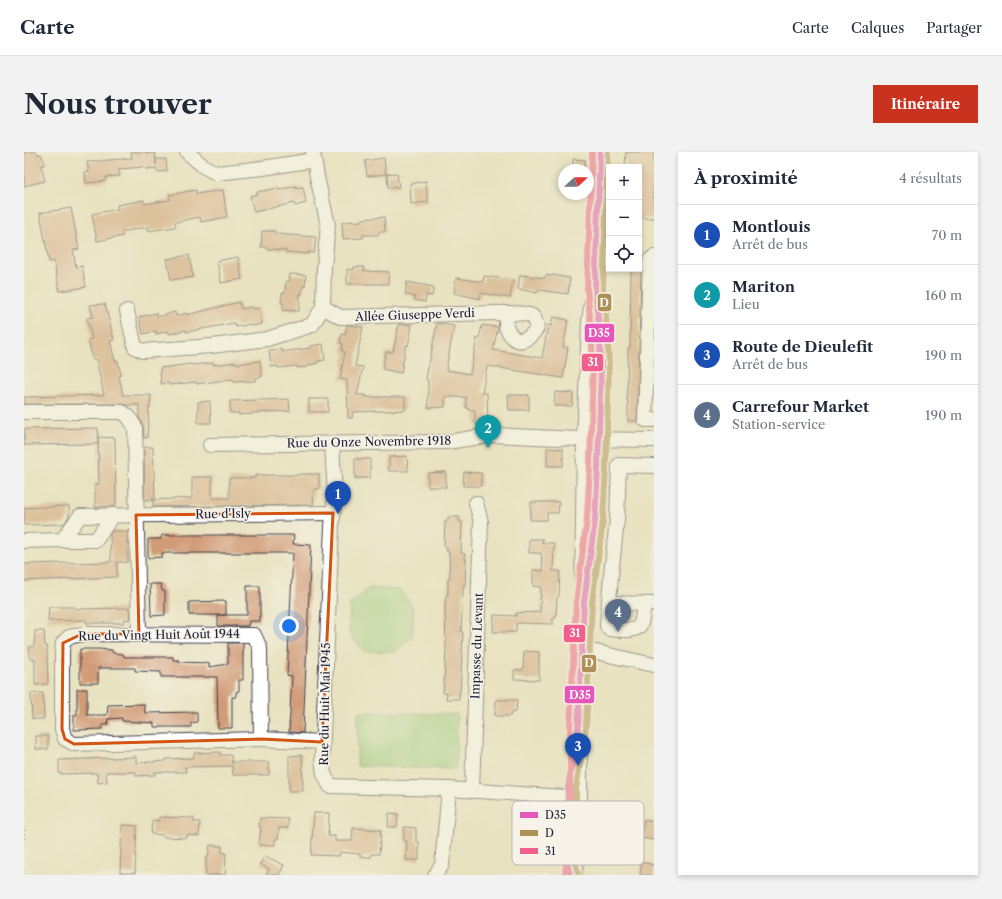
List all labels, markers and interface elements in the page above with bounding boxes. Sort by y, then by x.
text: Carte [20,16,75,39]
text: Carte [792,19,829,37]
text: Calques [851,19,904,37]
text: Partager [926,19,982,37]
button: Itinéraire [873,85,978,123]
text: Nous trouver [24,87,212,121]
north arrow [558,164,594,200]
map controls [606,164,642,272]
button: + [606,164,642,200]
text: À proximité [694,168,798,188]
text: 4 résultats [899,170,962,186]
button: − [606,200,642,236]
text: Montlouis [732,217,810,236]
text: 1 [704,227,710,243]
text: 70 m [932,227,962,243]
button: locate [606,236,642,272]
text: Arrêt de bus [732,236,808,252]
text: Mariton [732,277,795,296]
text: 2 [703,287,711,303]
text: 160 m [925,287,962,303]
line badge: D [597,293,612,312]
text: D [599,296,609,310]
text: Lieu [732,296,760,312]
street label: Allée Giuseppe Verdi [354,305,475,324]
line badge: D35 [584,323,615,343]
text: D35 [588,326,610,340]
text: Route de Dieulefit [732,337,873,356]
text: 3 [703,347,711,363]
text: 190 m [925,347,962,363]
line badge: 31 [581,353,604,372]
text: 31 [587,355,599,369]
text: Arrêt de bus [732,356,808,372]
text: Carrefour Market [732,397,869,416]
text: 4 [703,407,711,423]
text: 190 m [925,407,962,423]
pin: 2 [475,415,501,448]
text: Station-service [732,416,825,432]
street label: Rue du Onze Novembre 1918 [287,433,451,450]
pin: 1 [325,481,351,514]
street label: Rue d'Isly [195,506,251,521]
street label: Impasse du Levant [467,592,486,699]
pin: 4 [605,599,631,632]
your location [279,616,299,636]
line badge: 31 [563,624,586,643]
street label: Rue du Vingt Huit Août 1944 [78,626,240,643]
text: 31 [569,626,581,640]
street label: Rue du Huit Mai 1945 [316,642,333,766]
line badge: D [581,654,597,673]
text: D [584,656,594,670]
line badge: D35 [564,685,595,704]
text: D35 [569,688,591,702]
pin: 3 [565,733,591,766]
legend [512,801,644,865]
text: D35 [545,808,566,822]
text: D [545,826,554,840]
text: 31 [545,844,556,858]

